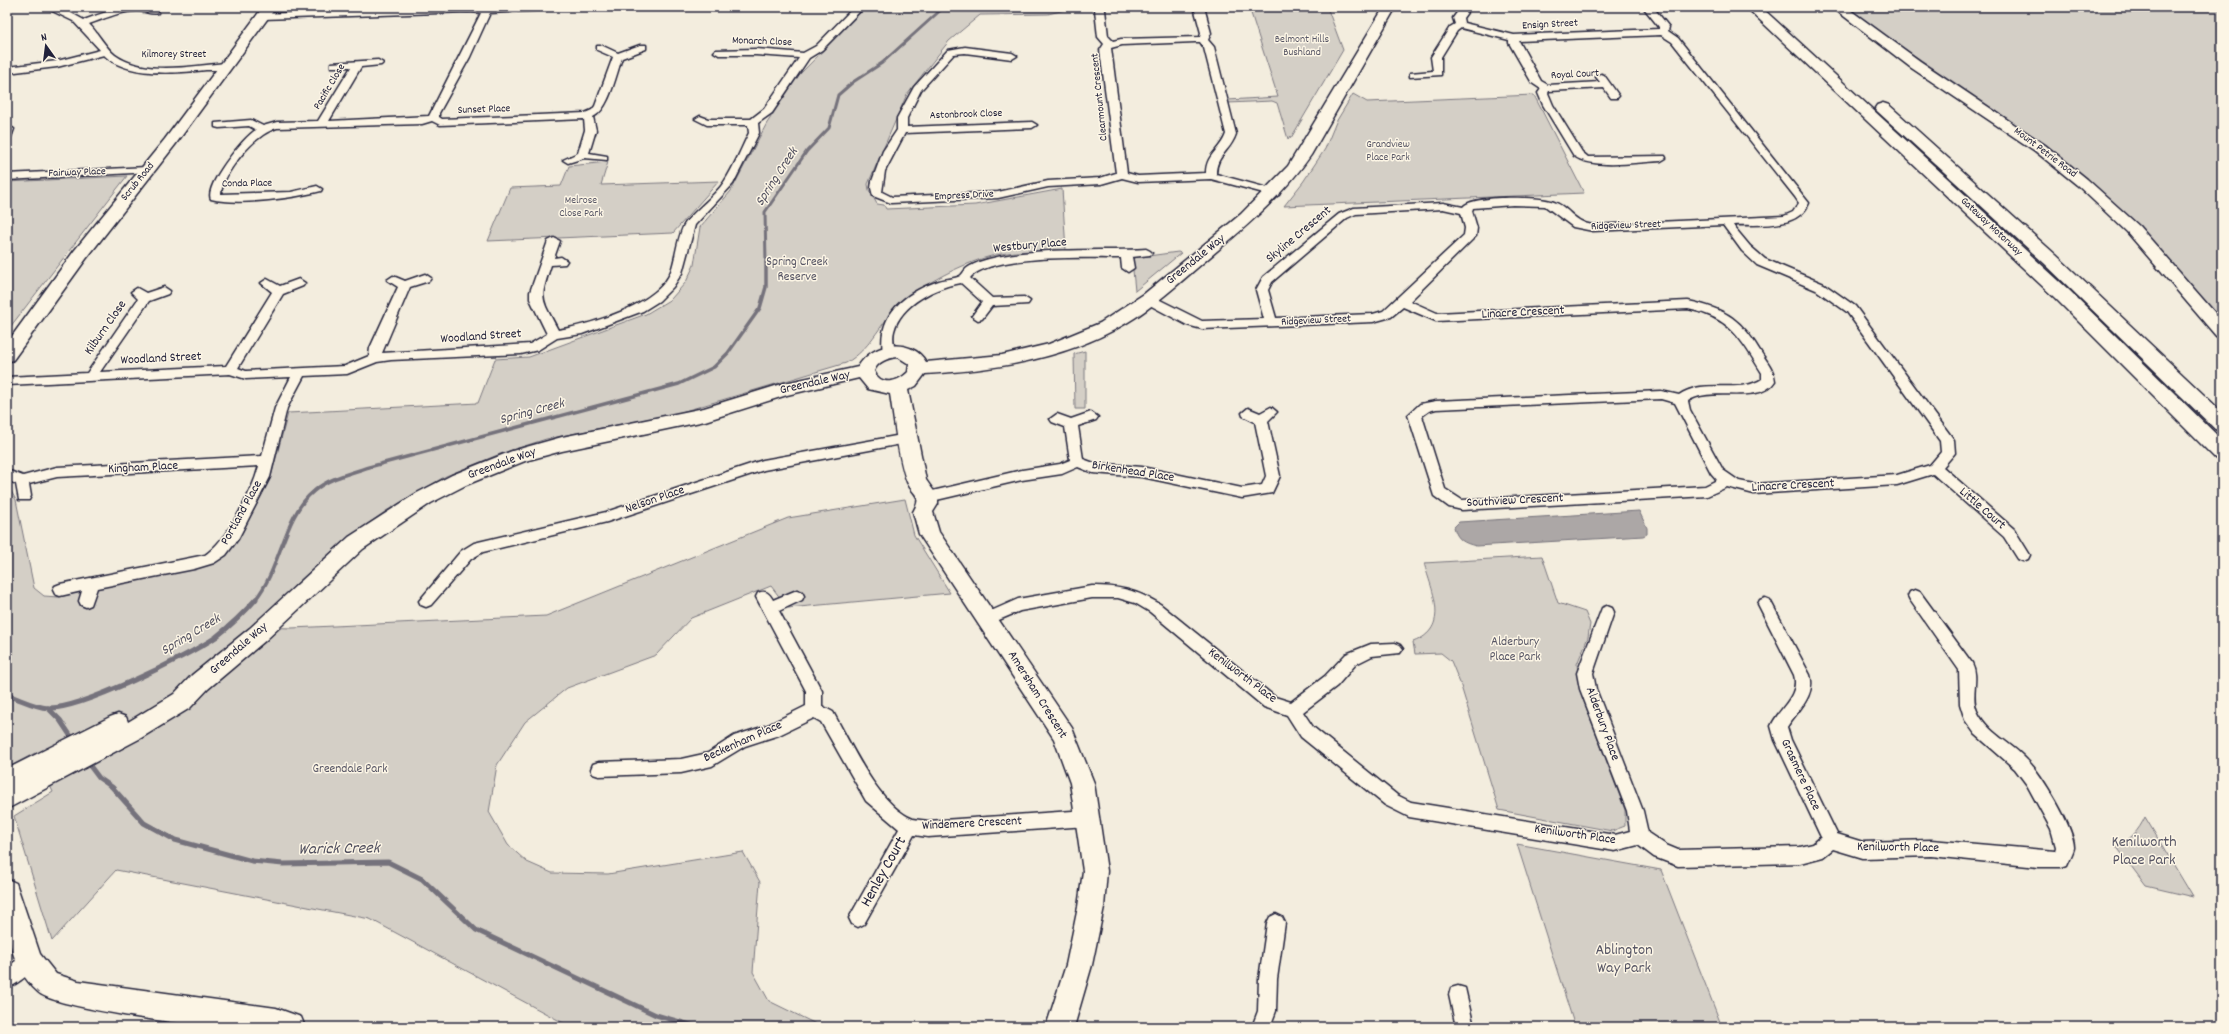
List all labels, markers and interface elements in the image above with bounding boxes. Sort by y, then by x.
street label: Ensign Street [1522,16,1578,34]
north arrow [26,26,66,66]
text: N [39,30,49,47]
park label: Belmont Hills Bushland [1275,32,1330,61]
street label: Monarch Close [732,33,792,51]
street label: Kilmorey Street [142,47,206,63]
street label: Clearmount Crescent [1087,52,1113,142]
street label: Pacific Close [310,61,350,113]
street label: Royal Court [1551,66,1599,84]
street label: Sunset Place [457,101,511,119]
street label: Astonbrook Close [929,106,1003,124]
street label: Mount Petrie Road [2010,124,2080,182]
park label: Grandview Place Park [1366,137,1410,166]
water label: Spring Creek [751,143,804,210]
street label: Scrub Road [117,159,159,205]
street label: Fairway Place [48,164,106,182]
street label: Conda Place [222,176,272,192]
street label: Empress Drive [934,186,994,206]
park label: Melrose Close Park [559,193,603,222]
street label: Gateway Motorway [1956,194,2026,260]
street label: Skyline Crescent [1262,202,1336,268]
street label: Ridgeview Street [1591,217,1661,235]
street label: Greendale Way [1162,230,1230,290]
street label: Westbury Place [992,233,1068,259]
park label: Spring Creek Reserve [766,253,828,287]
street label: Kilburn Close [80,297,132,359]
street label: Linacre Crescent [1481,301,1565,325]
street label: Ridgeview Street [1281,311,1351,331]
street label: Woodland Street [440,325,522,349]
street label: Woodland Street [120,347,202,371]
street label: Greendale Way [778,366,853,400]
water label: Spring Creek [497,393,568,430]
street label: Greendale Way [465,443,540,485]
street label: Birkenhead Place [1090,456,1176,488]
street label: Kingham Place [108,457,179,479]
street label: Linacre Crescent [1751,474,1835,498]
street label: Portland Place [216,477,268,549]
street label: Nelson Place [623,481,687,519]
street label: Little Court [1954,483,2010,535]
street label: Southview Crescent [1466,489,1564,513]
water label: Spring Creek [157,609,226,661]
street label: Greendale Way [206,618,273,680]
park label: Alderbury Place Park [1489,633,1541,667]
street label: Kenilworth Place [1204,644,1281,708]
street label: Amersham Crescent [1002,647,1072,743]
street label: Alderbury Place [1580,684,1624,764]
street label: Beckenham Place [701,716,786,768]
street label: Grasmere Place [1775,736,1825,814]
park label: Greendale Park [313,760,387,779]
street label: Windemere Crescent [922,812,1023,836]
street label: Kenilworth Place [1533,820,1617,850]
park label: Kenilworth Place Park [2111,831,2177,872]
street label: Henley Court [855,833,913,911]
water label: Warick Creek [298,837,382,863]
street label: Kenilworth Place [1857,838,1939,858]
park label: Ablington Way Park [1595,939,1653,980]

